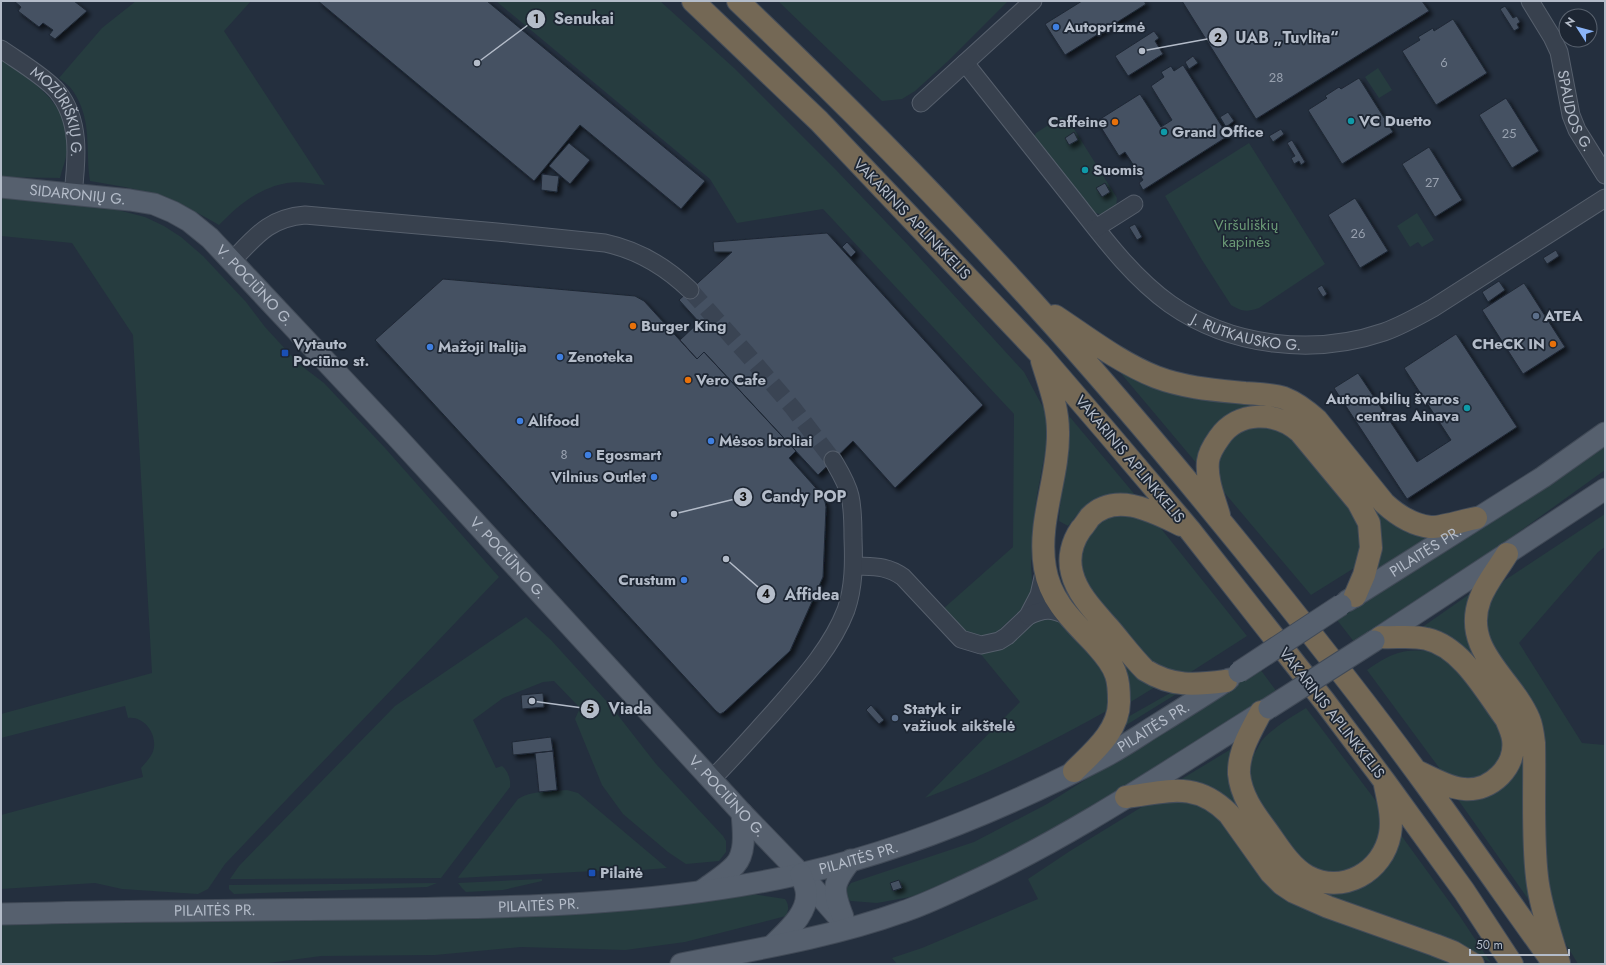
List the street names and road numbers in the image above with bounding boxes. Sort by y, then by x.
street label: MOZŪRIŠKIŲ G. [26,61,87,157]
street label: SPAUDOS G. [1552,68,1599,156]
street label: VAKARINIS APLINKKELIS [848,154,976,284]
street label: SIDARONIŲ G. [28,179,127,211]
street label: V. POCIŪNO G. [211,240,298,331]
street label: J. RUTKAUSKO G. [1185,307,1301,356]
street label: VAKARINIS APLINKKELIS [1070,390,1190,528]
street label: V. POCIŪNO G. [464,512,551,604]
street label: PILAITĖS PR. [1385,520,1466,582]
street label: VAKARINIS APLINKKELIS [1274,643,1390,783]
street label: PILAITĖS PR. [1113,696,1194,758]
street label: V. POCIŪNO G. [683,751,771,842]
street label: PILAITĖS PR. [817,836,901,880]
street label: PILAITĖS PR. [498,892,580,918]
street label: PILAITĖS PR. [174,899,256,922]

